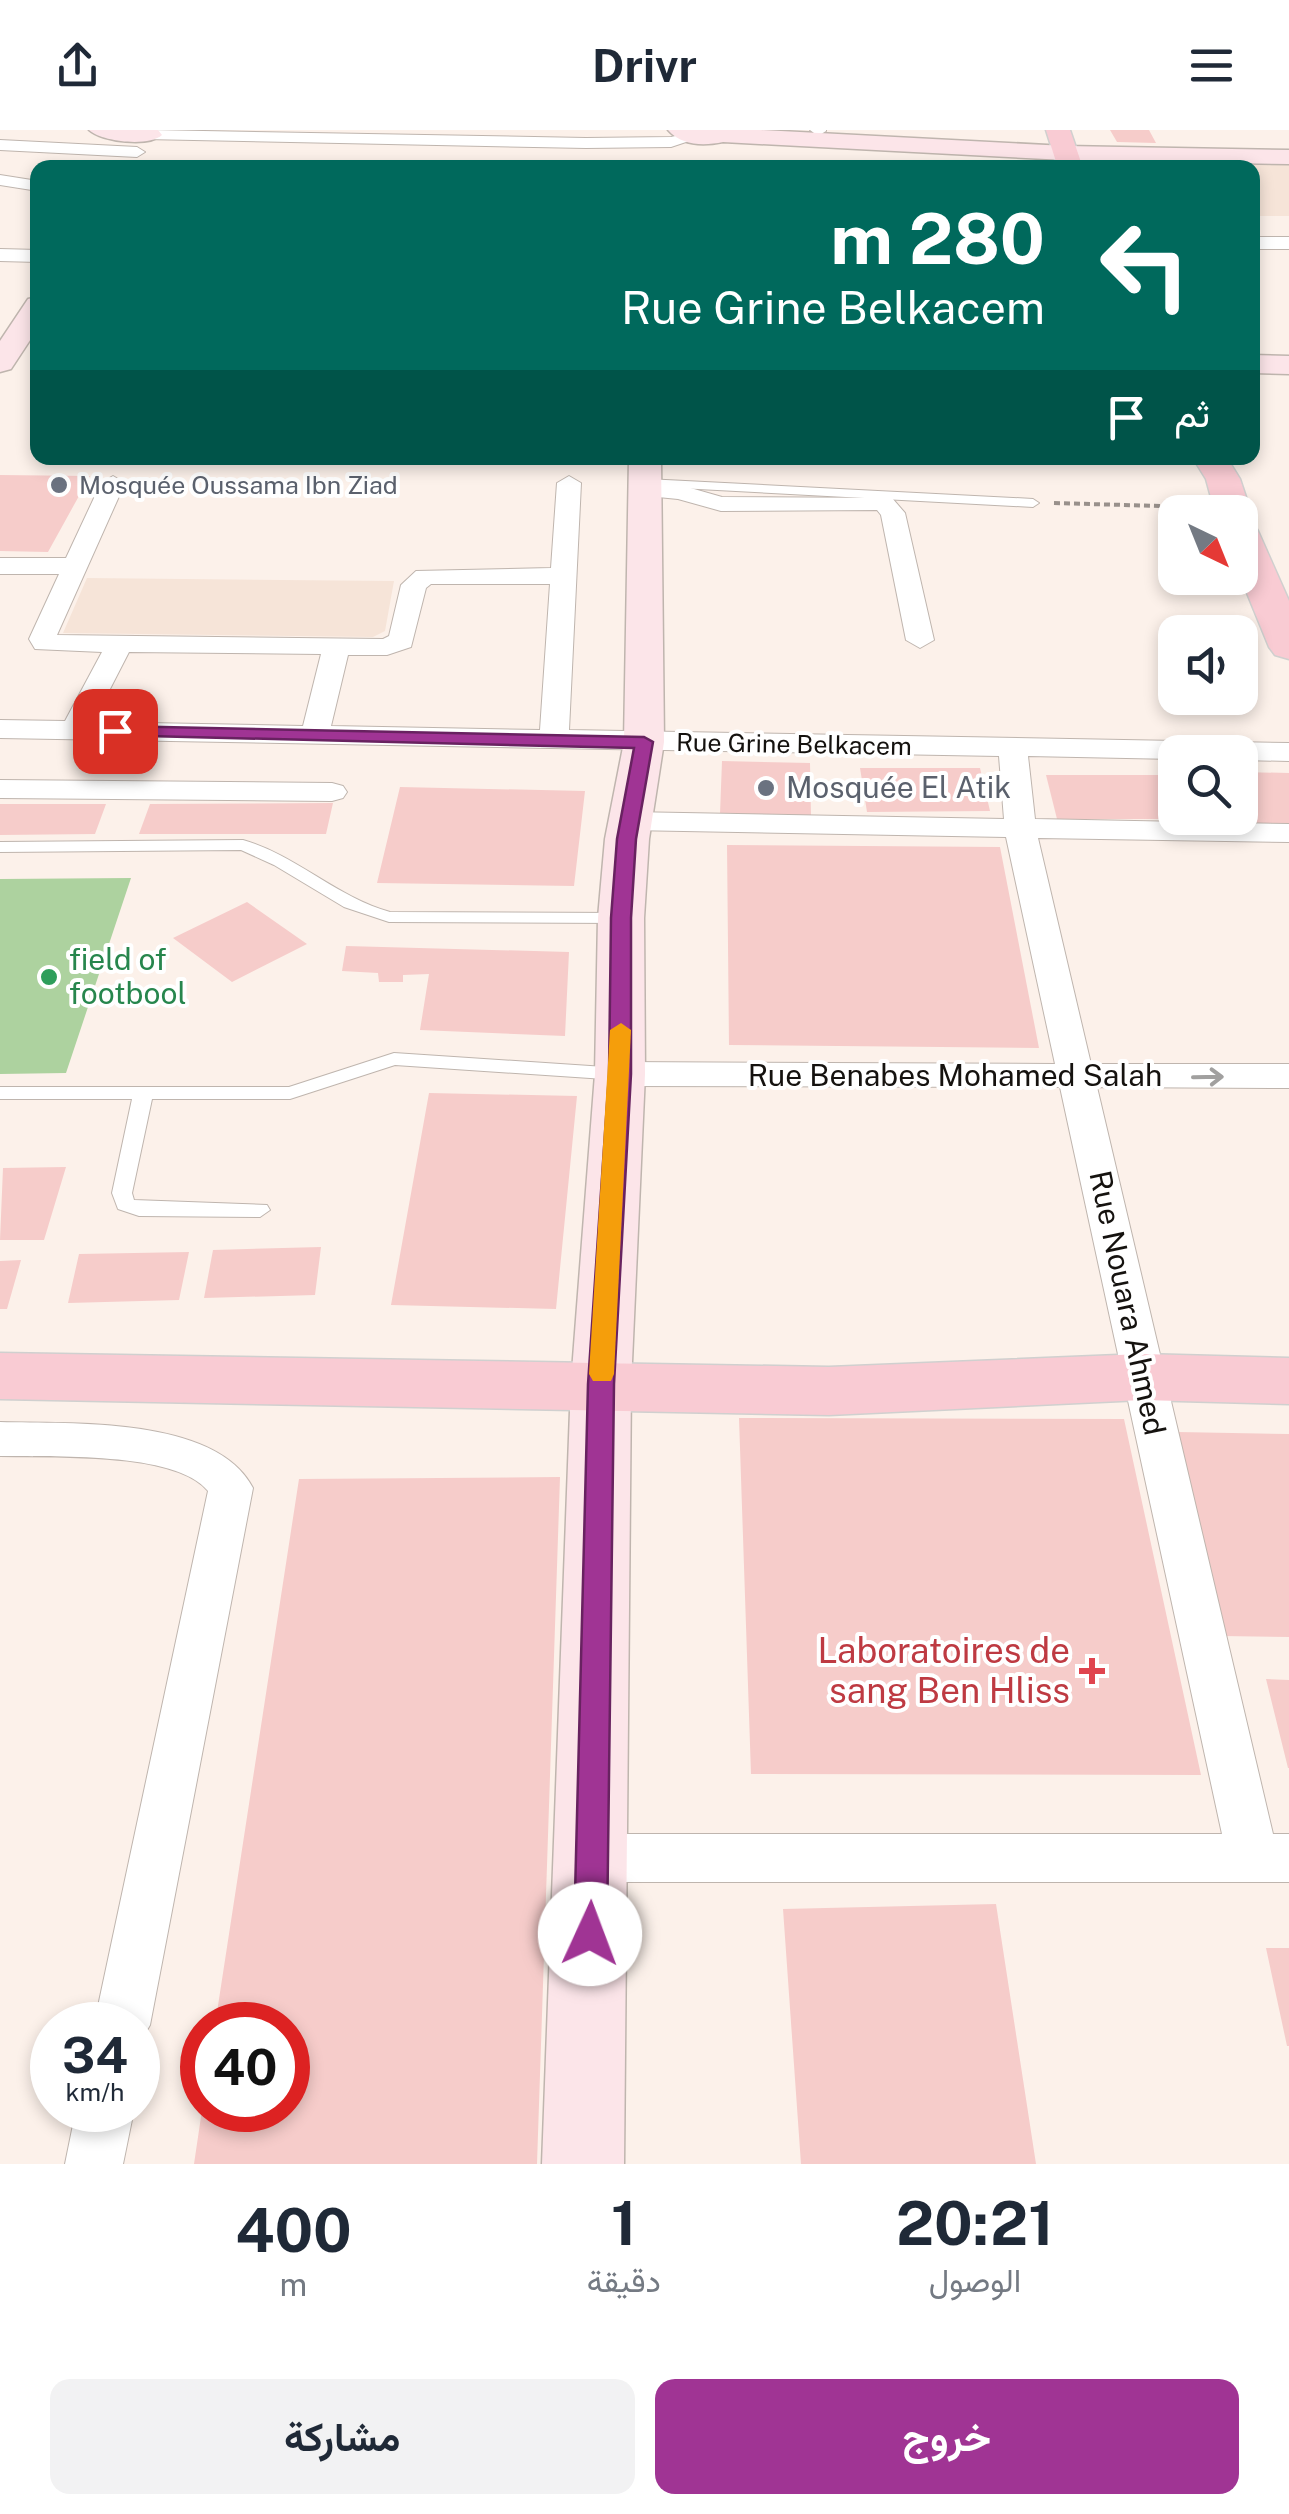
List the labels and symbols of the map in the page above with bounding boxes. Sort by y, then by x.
place label: Mosquée Oussama Ibn Ziad [79,470,398,500]
marker: Mosquée Oussama Ibn Ziad [48,474,70,496]
north arrow [1158,495,1258,595]
pin [73,689,158,774]
street label: Rue Grine Belkacem [676,727,912,761]
place label: Mosquée El Atik [786,769,1011,805]
marker: Mosquée El Atik [755,777,777,799]
place label: field of footbool [69,941,187,1011]
marker: field of footbool [38,966,60,988]
street label: Rue Benabes Mohamed Salah [748,1057,1162,1093]
one-way arrow [1190,1068,1223,1086]
street label: Rue Nouara Ahmed [1082,1167,1174,1438]
place label: Laboratoires de sang Ben Hliss [817,1630,1070,1711]
marker: Laboratoires de sang Ben Hliss [1079,1658,1105,1684]
position arrow [538,1882,642,1986]
speed limit sign: 40 [180,2002,310,2132]

